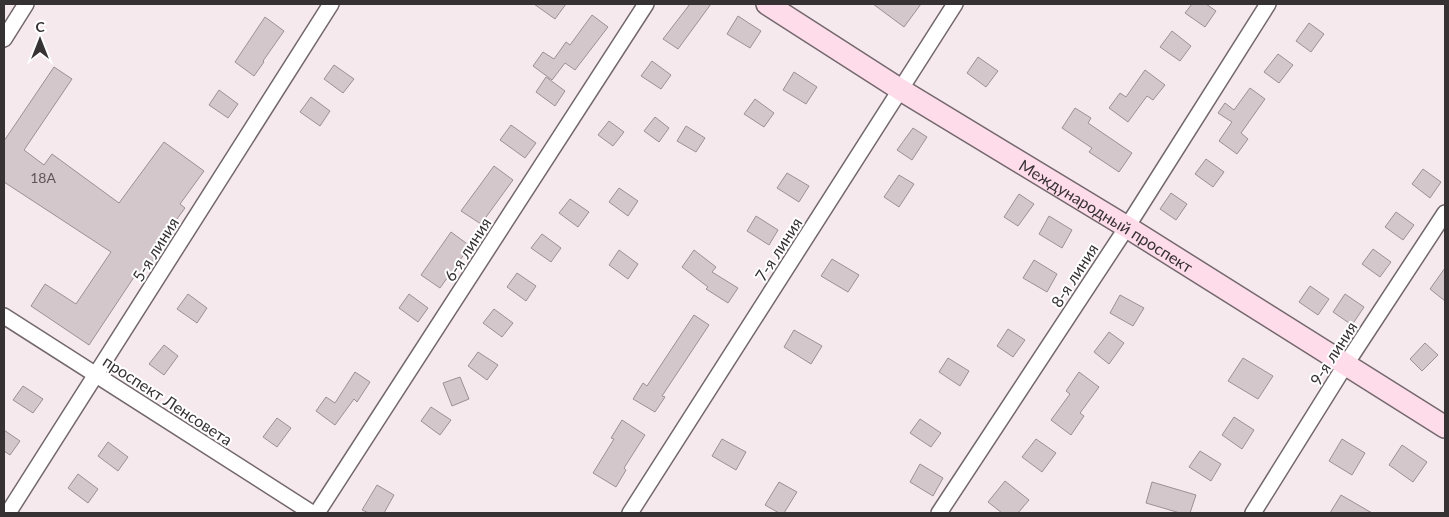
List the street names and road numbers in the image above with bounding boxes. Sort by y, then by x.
street label: Международный проспект [1016,155,1197,276]
street label: 5-я линия [128,213,182,285]
street label: 6-я линия [439,214,495,284]
street label: 7-я линия [750,214,806,284]
street label: 8-я линия [1046,240,1102,310]
street label: 9-я линия [1305,318,1361,388]
street label: проспект Ленсовета [100,351,236,449]

